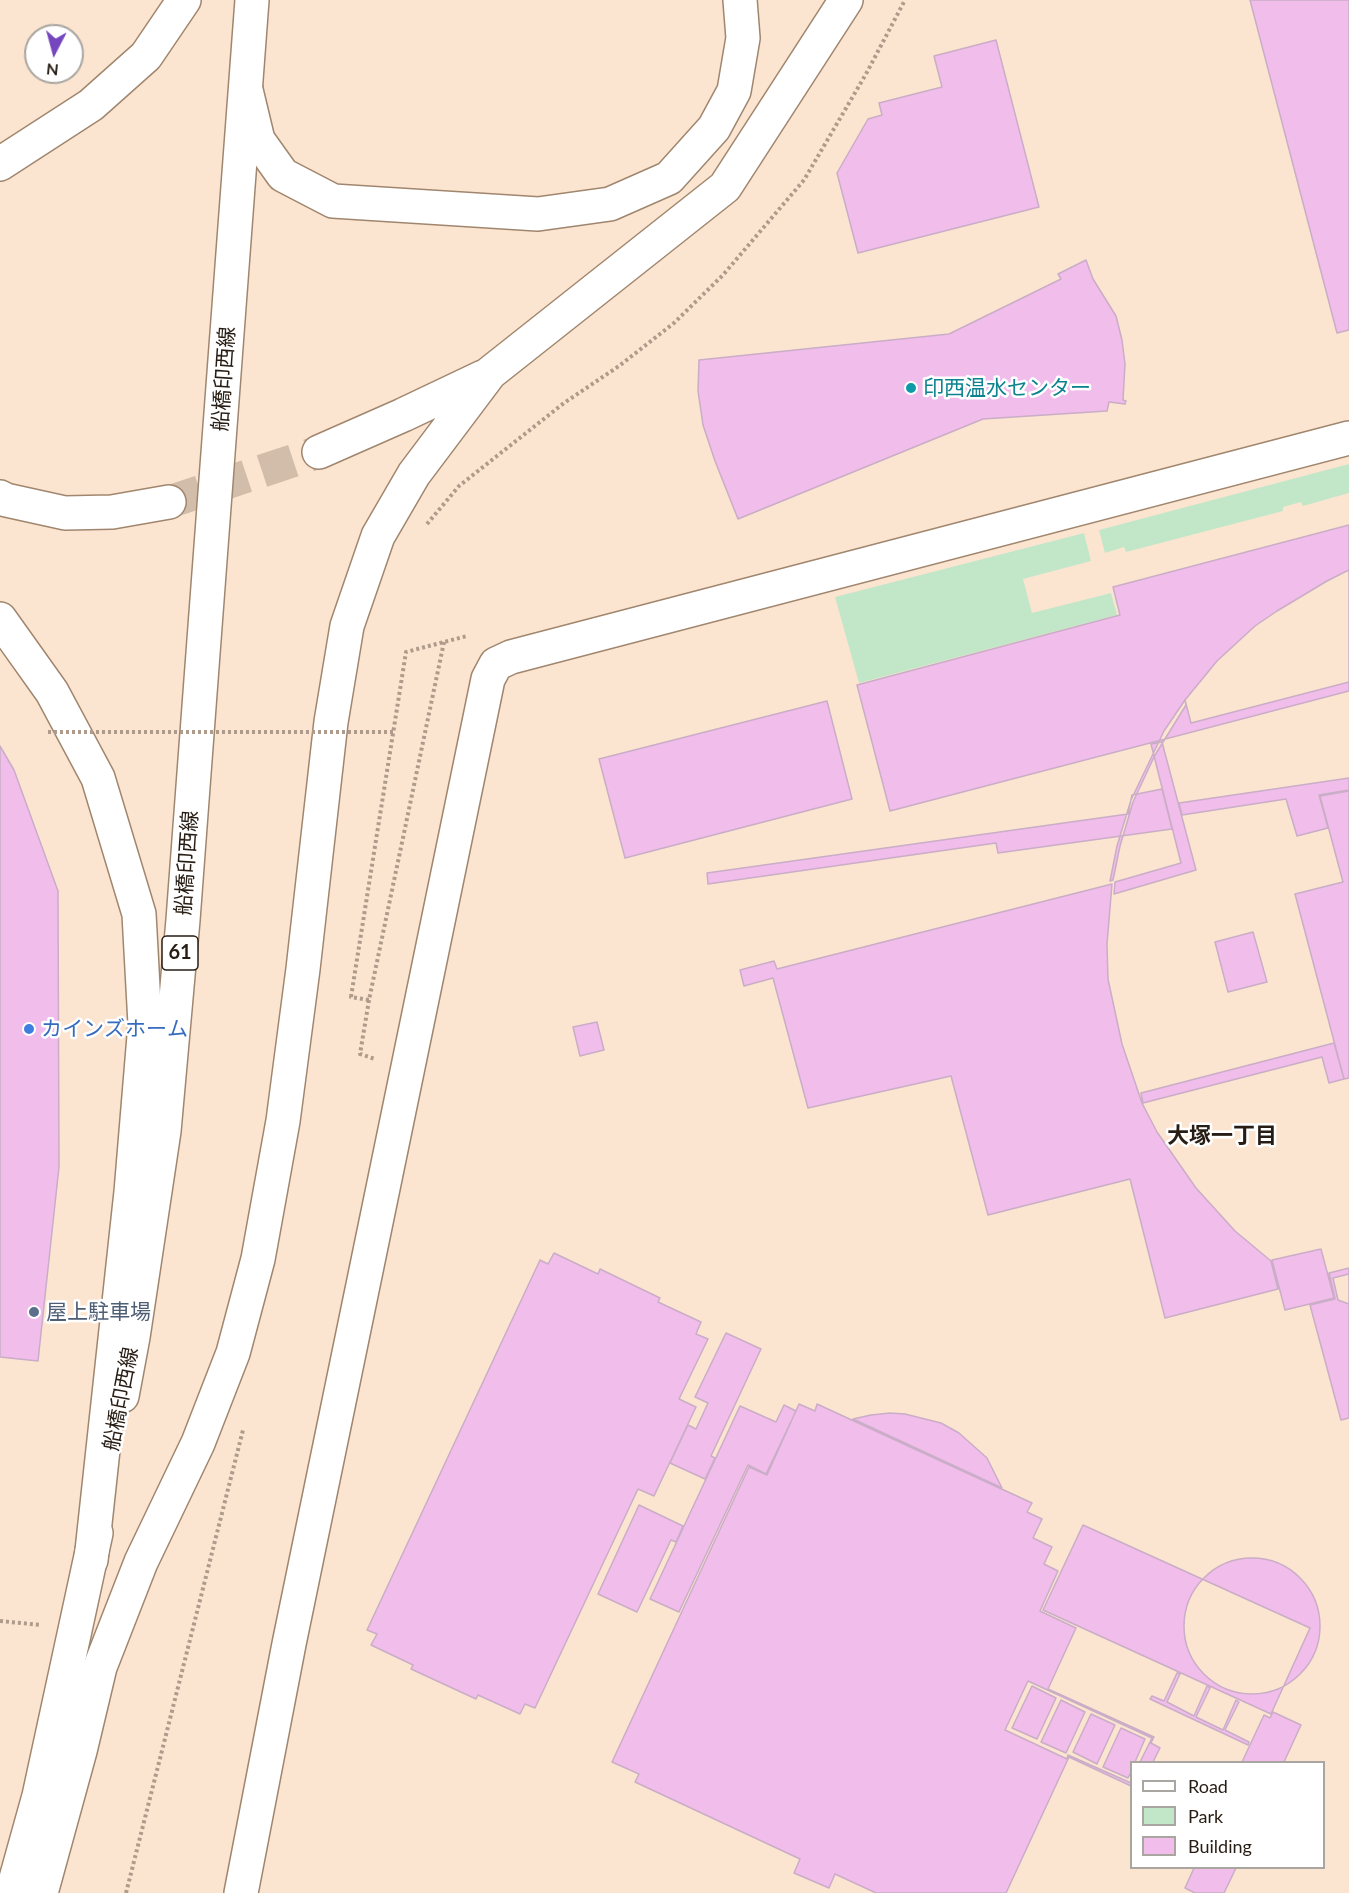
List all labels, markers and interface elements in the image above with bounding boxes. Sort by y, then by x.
north arrow [24,24,84,84]
text: N [45,60,59,81]
street label: 船橋印西線 [208,326,240,432]
place label: 印西温水センター [923,375,1091,401]
marker: 印西温水センター [904,381,918,395]
street label: 船橋印西線 [171,810,203,916]
road number: 61 [162,936,198,970]
place label: カインズホーム [41,1016,188,1042]
marker: カインズホーム [22,1022,36,1036]
district label: 大塚一丁目 [1167,1123,1277,1149]
place label: 屋上駐車場 [46,1299,151,1325]
marker: 屋上駐車場 [27,1305,41,1319]
street label: 船橋印西線 [99,1345,143,1453]
legend [1130,1761,1325,1869]
text: Road [1188,1775,1228,1797]
text: Park [1188,1805,1223,1827]
text: Building [1188,1835,1252,1857]

